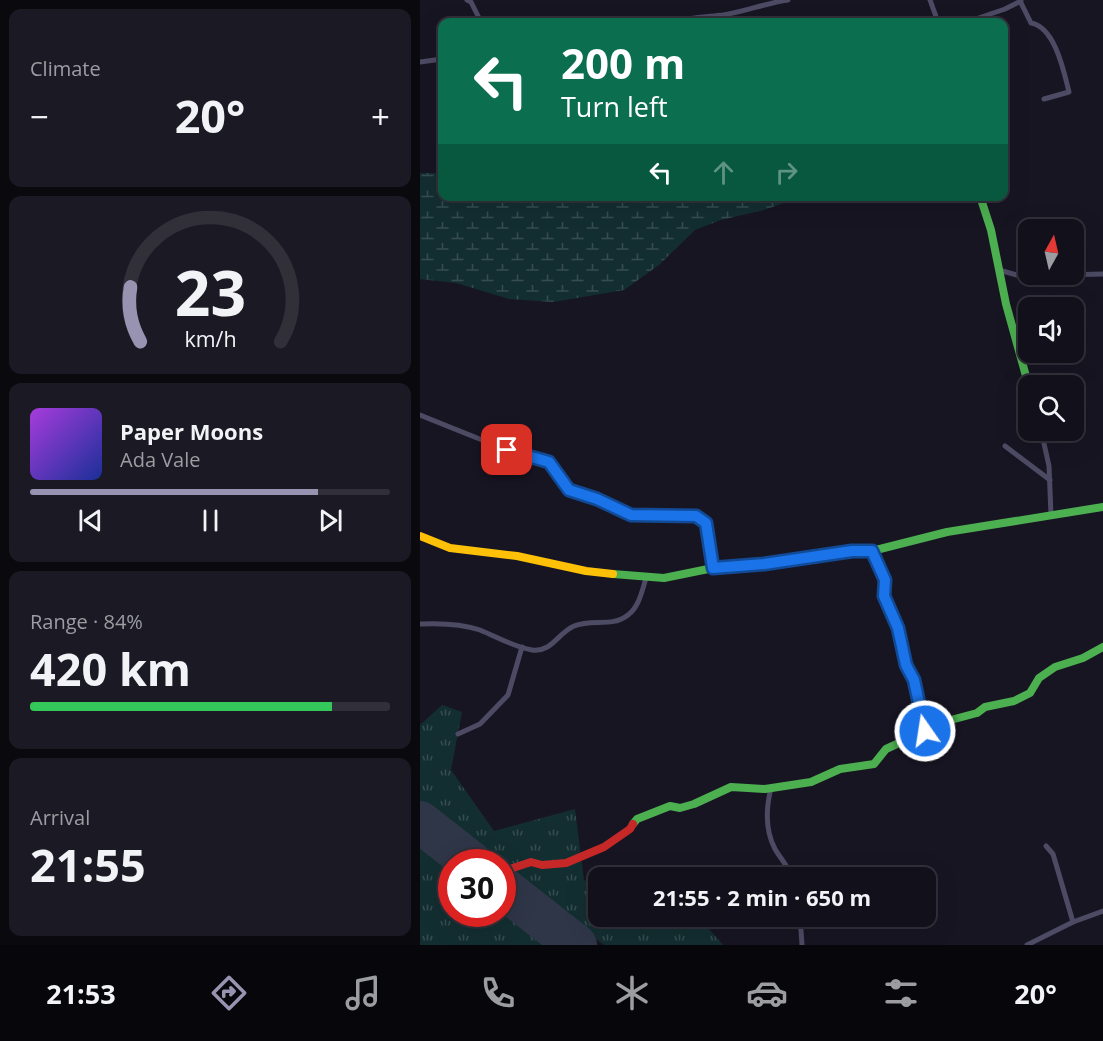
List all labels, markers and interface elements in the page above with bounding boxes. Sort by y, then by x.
text: 200 m [561,34,685,91]
icon: left [462,42,540,120]
text: Climate [30,55,101,82]
text: 20° [175,85,245,146]
text: Turn left [561,88,668,125]
text: − [30,94,49,139]
text: + [371,94,390,139]
icon: left [644,156,677,189]
icon: ahead [707,156,740,189]
icon: right [770,156,803,189]
north arrow [1018,219,1084,285]
map controls [1018,219,1084,441]
text: 23 [174,249,246,334]
button: sound [1018,297,1084,363]
text: km/h [184,325,236,354]
button: search [1018,375,1084,441]
text: Paper Moons [120,416,263,446]
pin [481,424,532,475]
icon: arrive [490,433,523,466]
text: Ada Vale [120,446,201,473]
icon: previous [74,504,107,537]
icon: pause [194,504,227,537]
icon: next [314,504,347,537]
text: Range · 84% [30,608,143,635]
text: 420 km [30,638,191,699]
position arrow [893,699,957,763]
text: Arrival [30,804,90,831]
text: 21:55 [30,834,146,895]
speed limit sign: 30 [438,849,516,927]
text: 21:55 · 2 min · 650 m [653,882,871,912]
icon: directions [208,972,250,1014]
icon: music [342,972,384,1014]
icon: phone [477,972,519,1014]
icon: climate [611,972,653,1014]
icon: car [746,972,788,1014]
icon: filters [880,972,922,1014]
text: 21:53 [46,975,116,1012]
text: 20° [1014,975,1057,1012]

